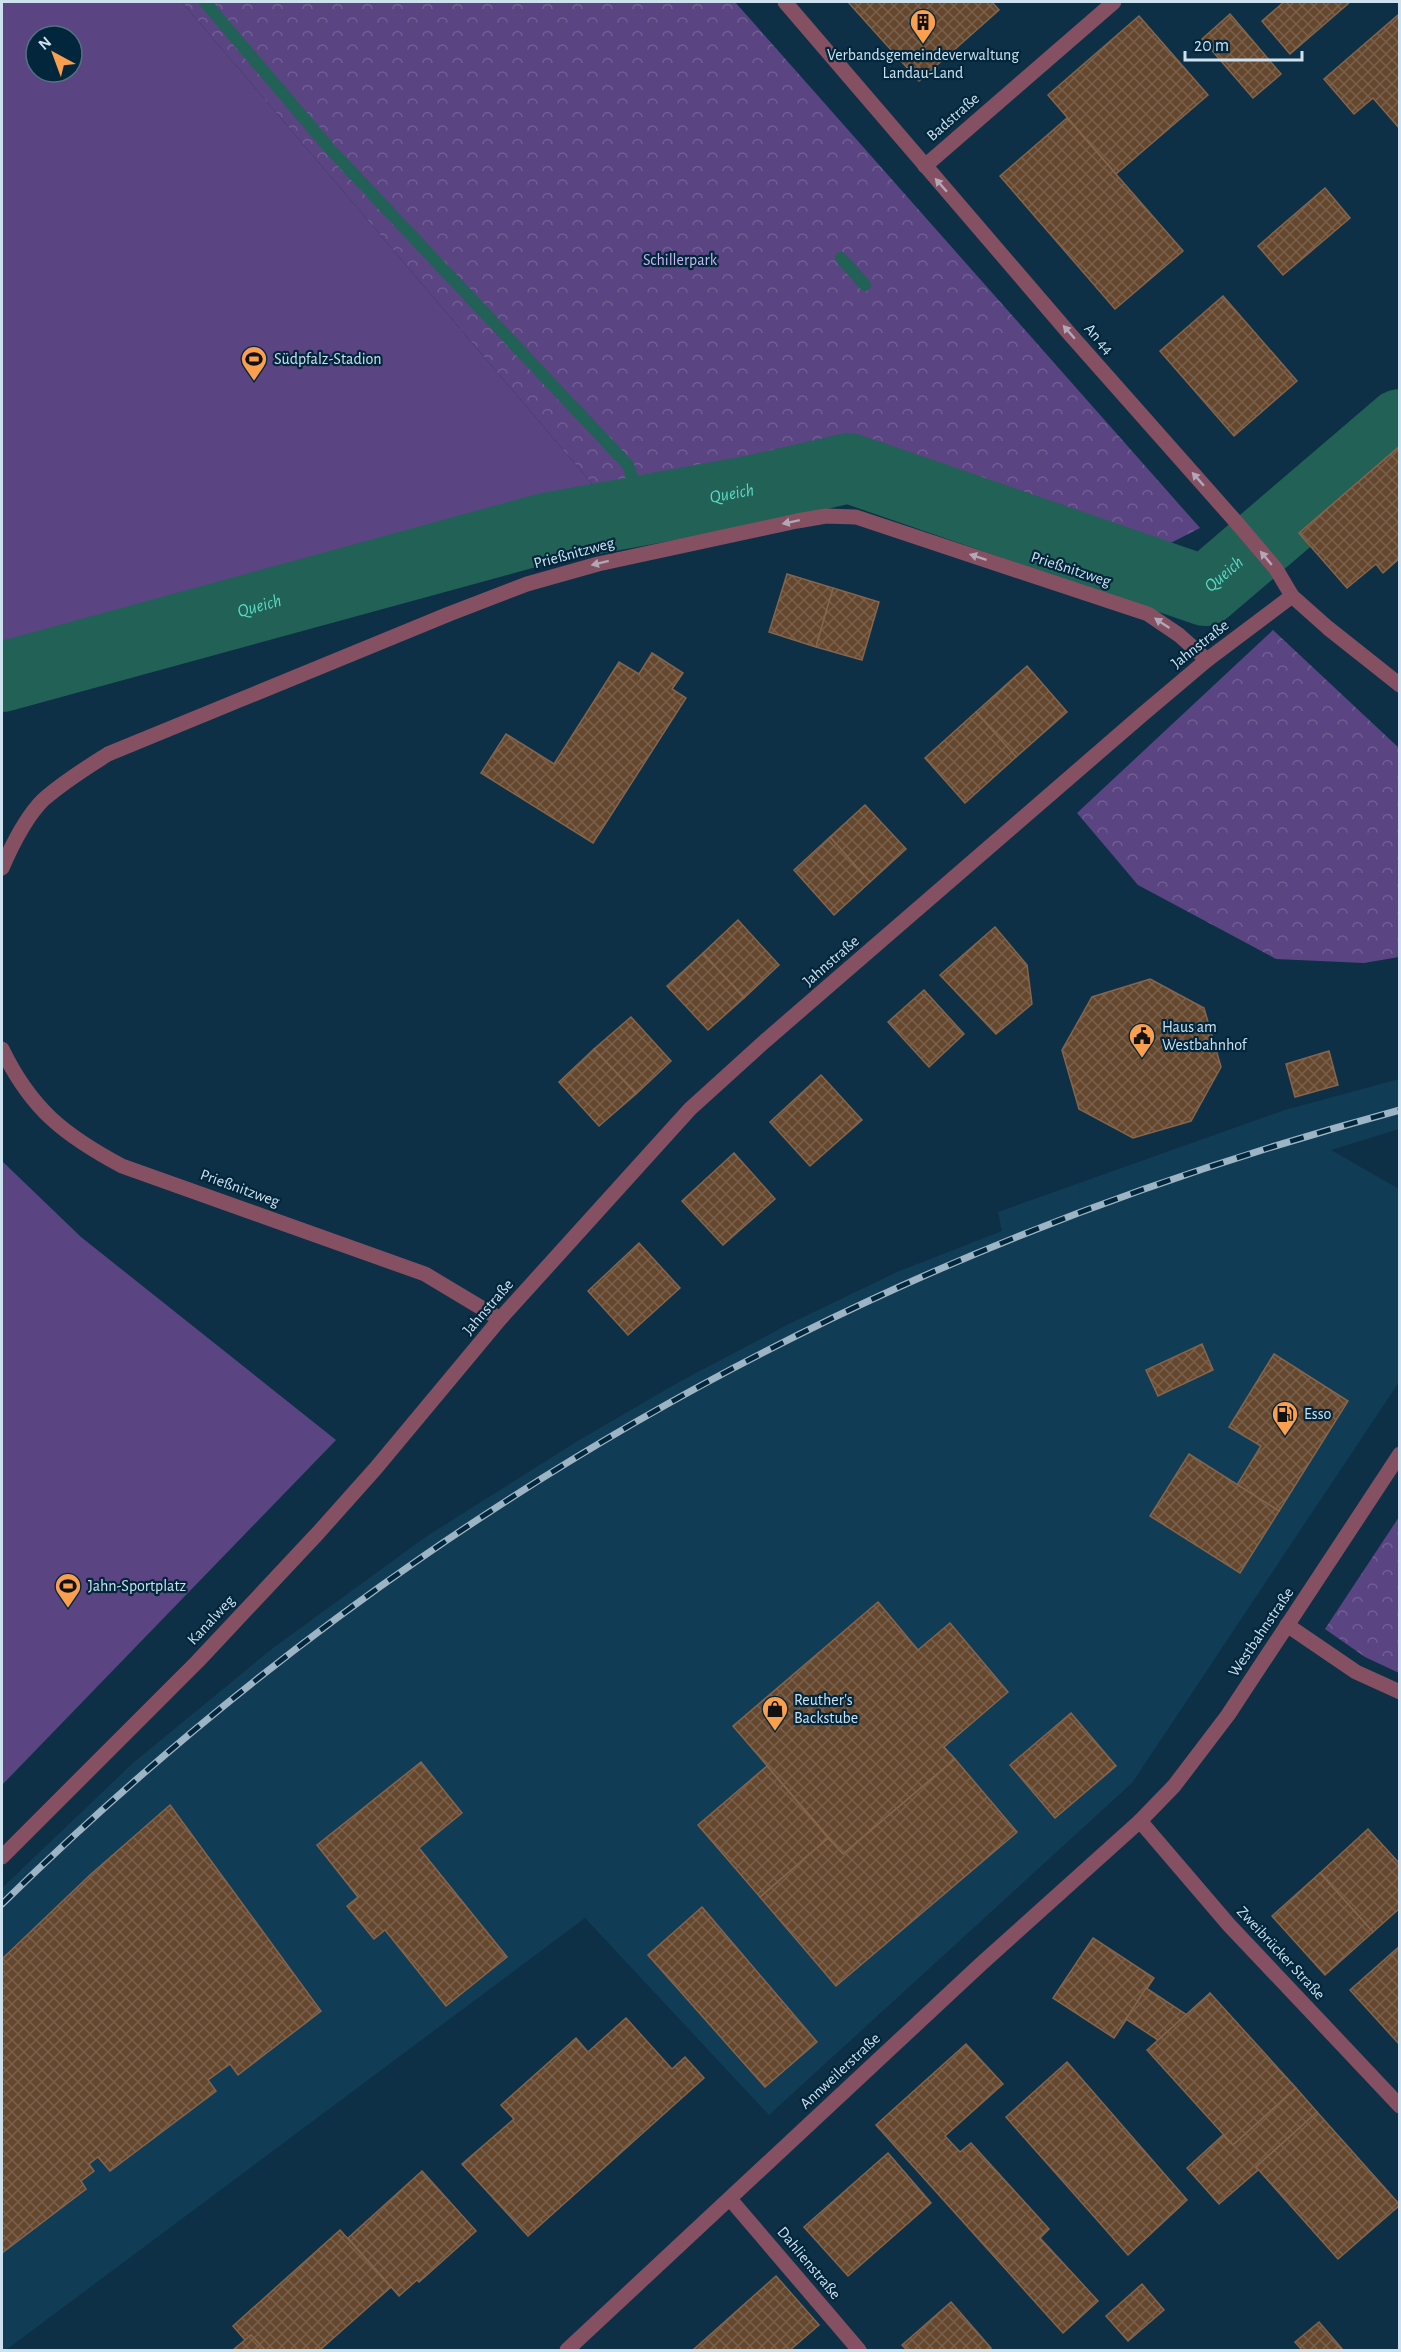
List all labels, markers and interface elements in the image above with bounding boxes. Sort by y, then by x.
building icon: Verbandsgemeindeverwaltung Landau-Land [908,7,938,45]
north arrow [24,24,84,84]
scale bar [1185,24,1302,62]
text: N [35,34,54,53]
text: 20 m [1194,37,1229,55]
place label: Verbandsgemeindeverwaltung Landau-Land [827,47,1019,81]
street label: Badstraße [924,90,982,144]
one-way arrow [935,177,948,193]
park label: Schillerpark [643,252,718,268]
street label: An 44 [1081,320,1117,358]
one-way arrow [1062,325,1076,340]
sports icon: Südpfalz-Stadion [239,344,269,382]
place label: Südpfalz-Stadion [274,351,382,367]
one-way arrow [1192,472,1205,487]
water label: Queich [708,481,755,507]
one-way arrow [781,518,800,527]
street label: Prießnitzweg [532,534,616,571]
street label: Prießnitzweg [1029,549,1113,589]
one-way arrow [1260,550,1273,566]
one-way arrow [969,552,987,562]
water label: Queich [1201,553,1247,596]
one-way arrow [591,559,609,569]
water label: Queich [236,592,283,621]
one-way arrow [1154,617,1170,629]
street label: Jahnstraße [1168,617,1232,671]
street label: Jahnstraße [800,933,862,989]
place label: Haus am Westbahnhof [1162,1019,1248,1053]
public building icon: Haus am Westbahnhof [1127,1021,1157,1059]
street label: Prießnitzweg [198,1166,282,1210]
street label: Jahnstraße [460,1276,516,1338]
fuel station icon: Esso [1270,1399,1300,1437]
place label: Esso [1304,1406,1332,1422]
sports icon: Jahn-Sportplatz [53,1571,83,1609]
place label: Jahn-Sportplatz [88,1578,187,1594]
street label: Westbahnstraße [1225,1585,1297,1679]
street label: Kanalweg [184,1592,238,1648]
place label: Reuther's Backstube [794,1692,858,1726]
shop icon: Reuther's Backstube [760,1694,790,1732]
street label: Zweibrücker Straße [1234,1903,1328,2003]
street label: Annweilerstraße [797,2030,883,2112]
street label: Dahlienstraße [774,2224,844,2302]

